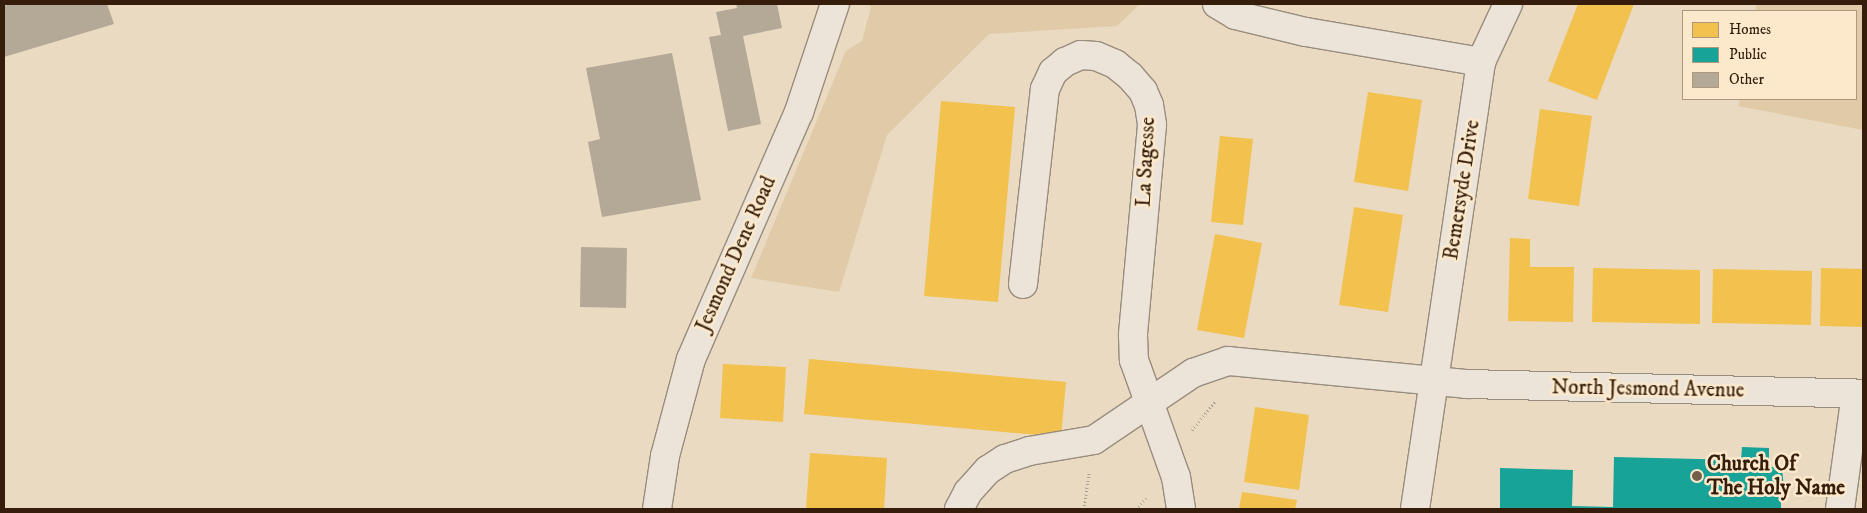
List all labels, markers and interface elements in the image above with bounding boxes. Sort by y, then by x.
legend [1682,10,1857,100]
text: Homes [1729,20,1771,39]
text: Public [1729,45,1767,64]
text: Other [1729,70,1764,89]
street label: La Sagesse [1131,116,1161,208]
street label: Bemersyde Drive [1438,118,1486,262]
street label: Jesmond Dene Road [690,172,782,336]
street label: North Jesmond Avenue [1551,375,1745,403]
place label: Church Of The Holy Name [1707,451,1845,501]
marker: Church Of The Holy Name [1691,470,1703,482]

